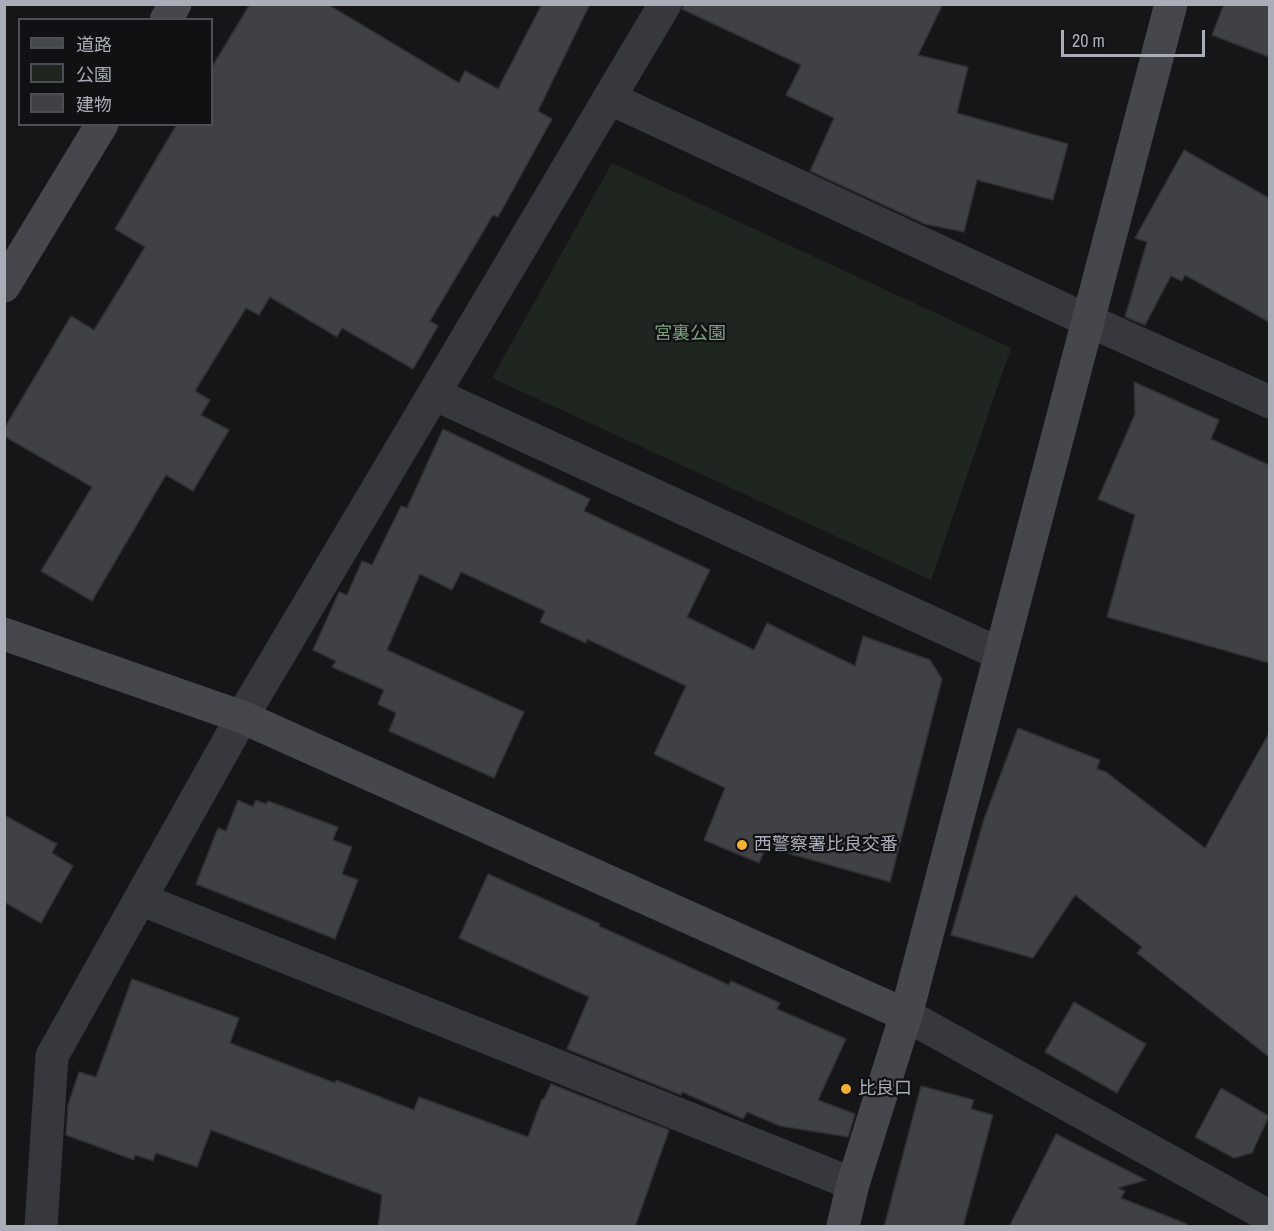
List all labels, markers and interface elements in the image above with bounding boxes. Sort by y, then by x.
legend [18,18,213,126]
scale bar [1064,18,1208,56]
text: 20 m [1072,28,1105,53]
text: 道路 [76,32,112,57]
text: 公園 [76,62,112,87]
text: 建物 [76,92,112,117]
park label: 宮裏公園 [654,323,726,345]
place label: 西警察署比良交番 [754,834,898,856]
marker: 西警察署比良交番 [735,838,749,852]
place label: 比良口 [858,1078,912,1100]
marker: 比良口 [839,1082,853,1096]

